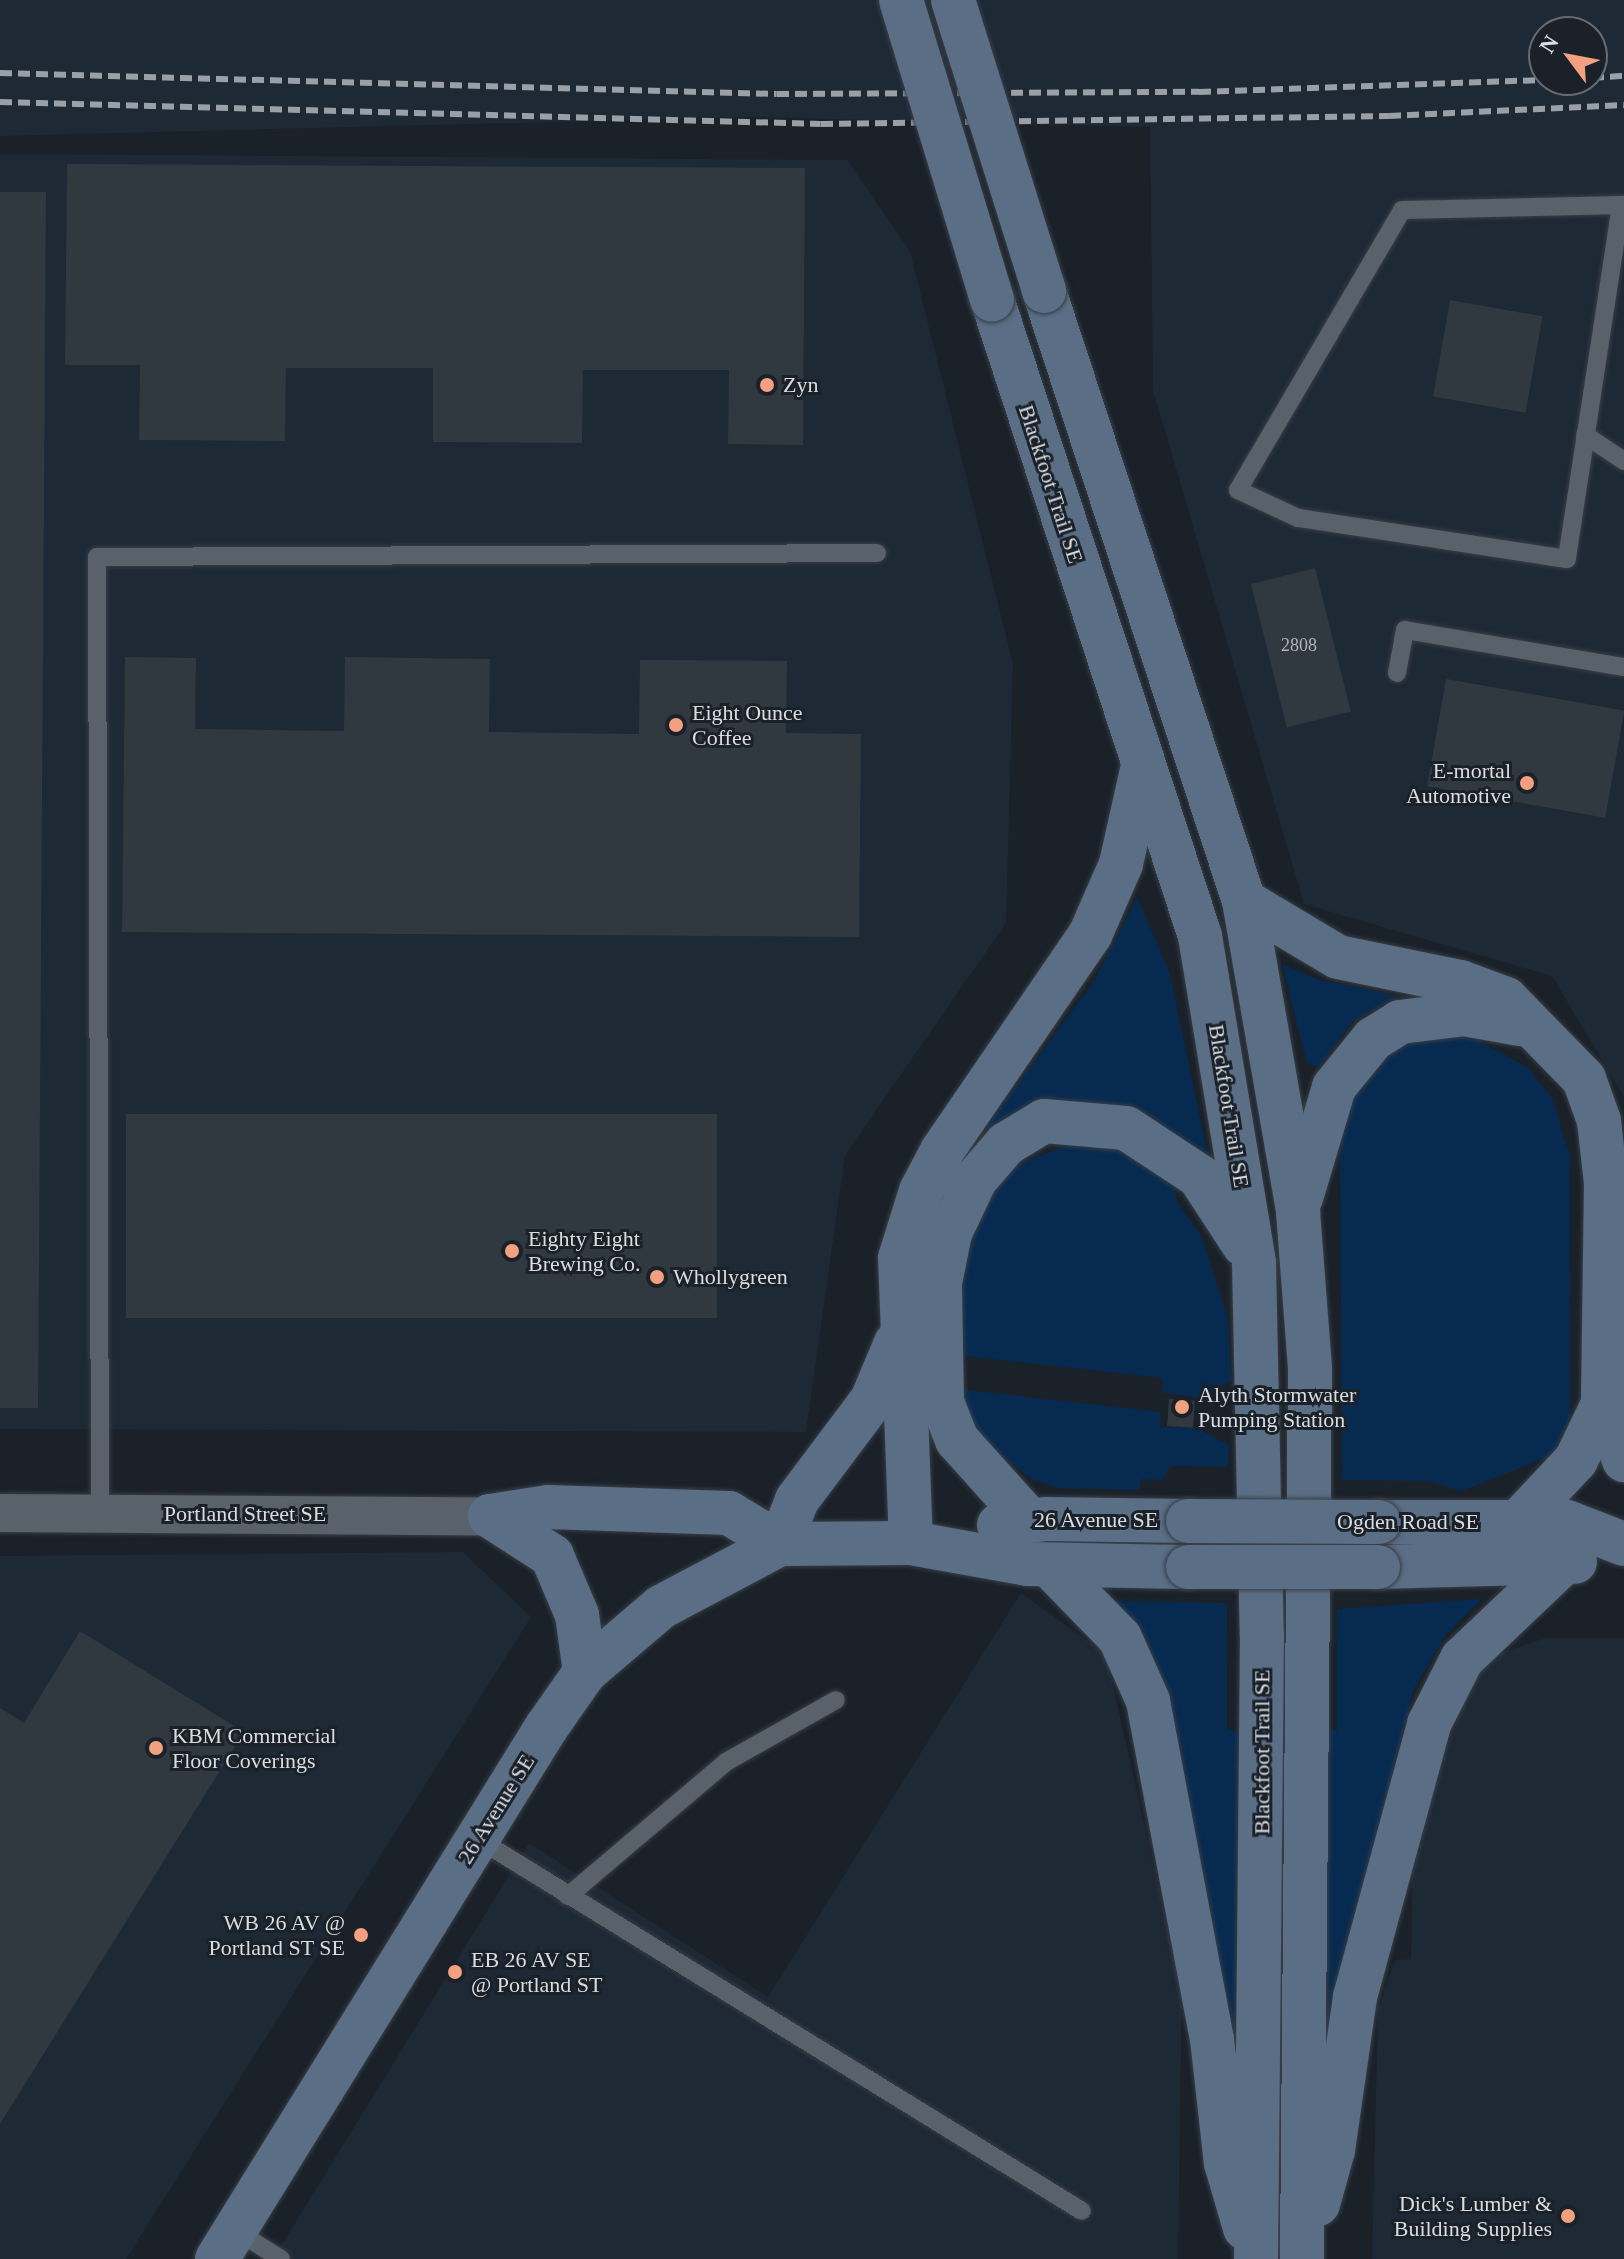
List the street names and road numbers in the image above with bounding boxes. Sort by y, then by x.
street label: Blackfoot Trail SE [1013,401,1089,567]
street label: Blackfoot Trail SE [1203,1022,1255,1190]
street label: Portland Street SE [164,1501,326,1527]
street label: 26 Avenue SE [1033,1507,1159,1533]
street label: Ogden Road SE [1337,1509,1479,1535]
street label: Blackfoot Trail SE [1249,1669,1275,1835]
street label: 26 Avenue SE [452,1749,540,1869]

